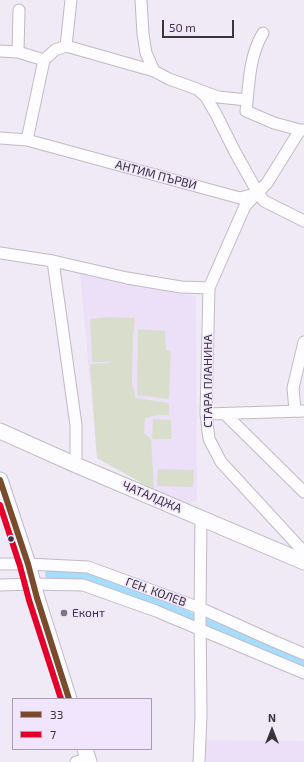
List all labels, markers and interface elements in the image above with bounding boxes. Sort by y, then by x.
scale bar [164,12,236,38]
text: 50 m [169,20,196,34]
street label: АНТИМ ПЪРВИ [114,157,198,193]
street label: СТАРА ПЛАНИНА [201,334,215,428]
street label: ЧАТАЛДЖА [120,478,184,516]
unlabelled marker [6,534,16,544]
street label: ГЕН. КОЛЕВ [124,574,188,610]
place label: Еконт [72,606,105,620]
marker: Еконт [59,608,69,618]
legend [12,698,152,750]
text: 33 [50,707,63,721]
north arrow [252,710,292,750]
text: N [268,711,276,724]
text: 7 [50,727,56,741]

